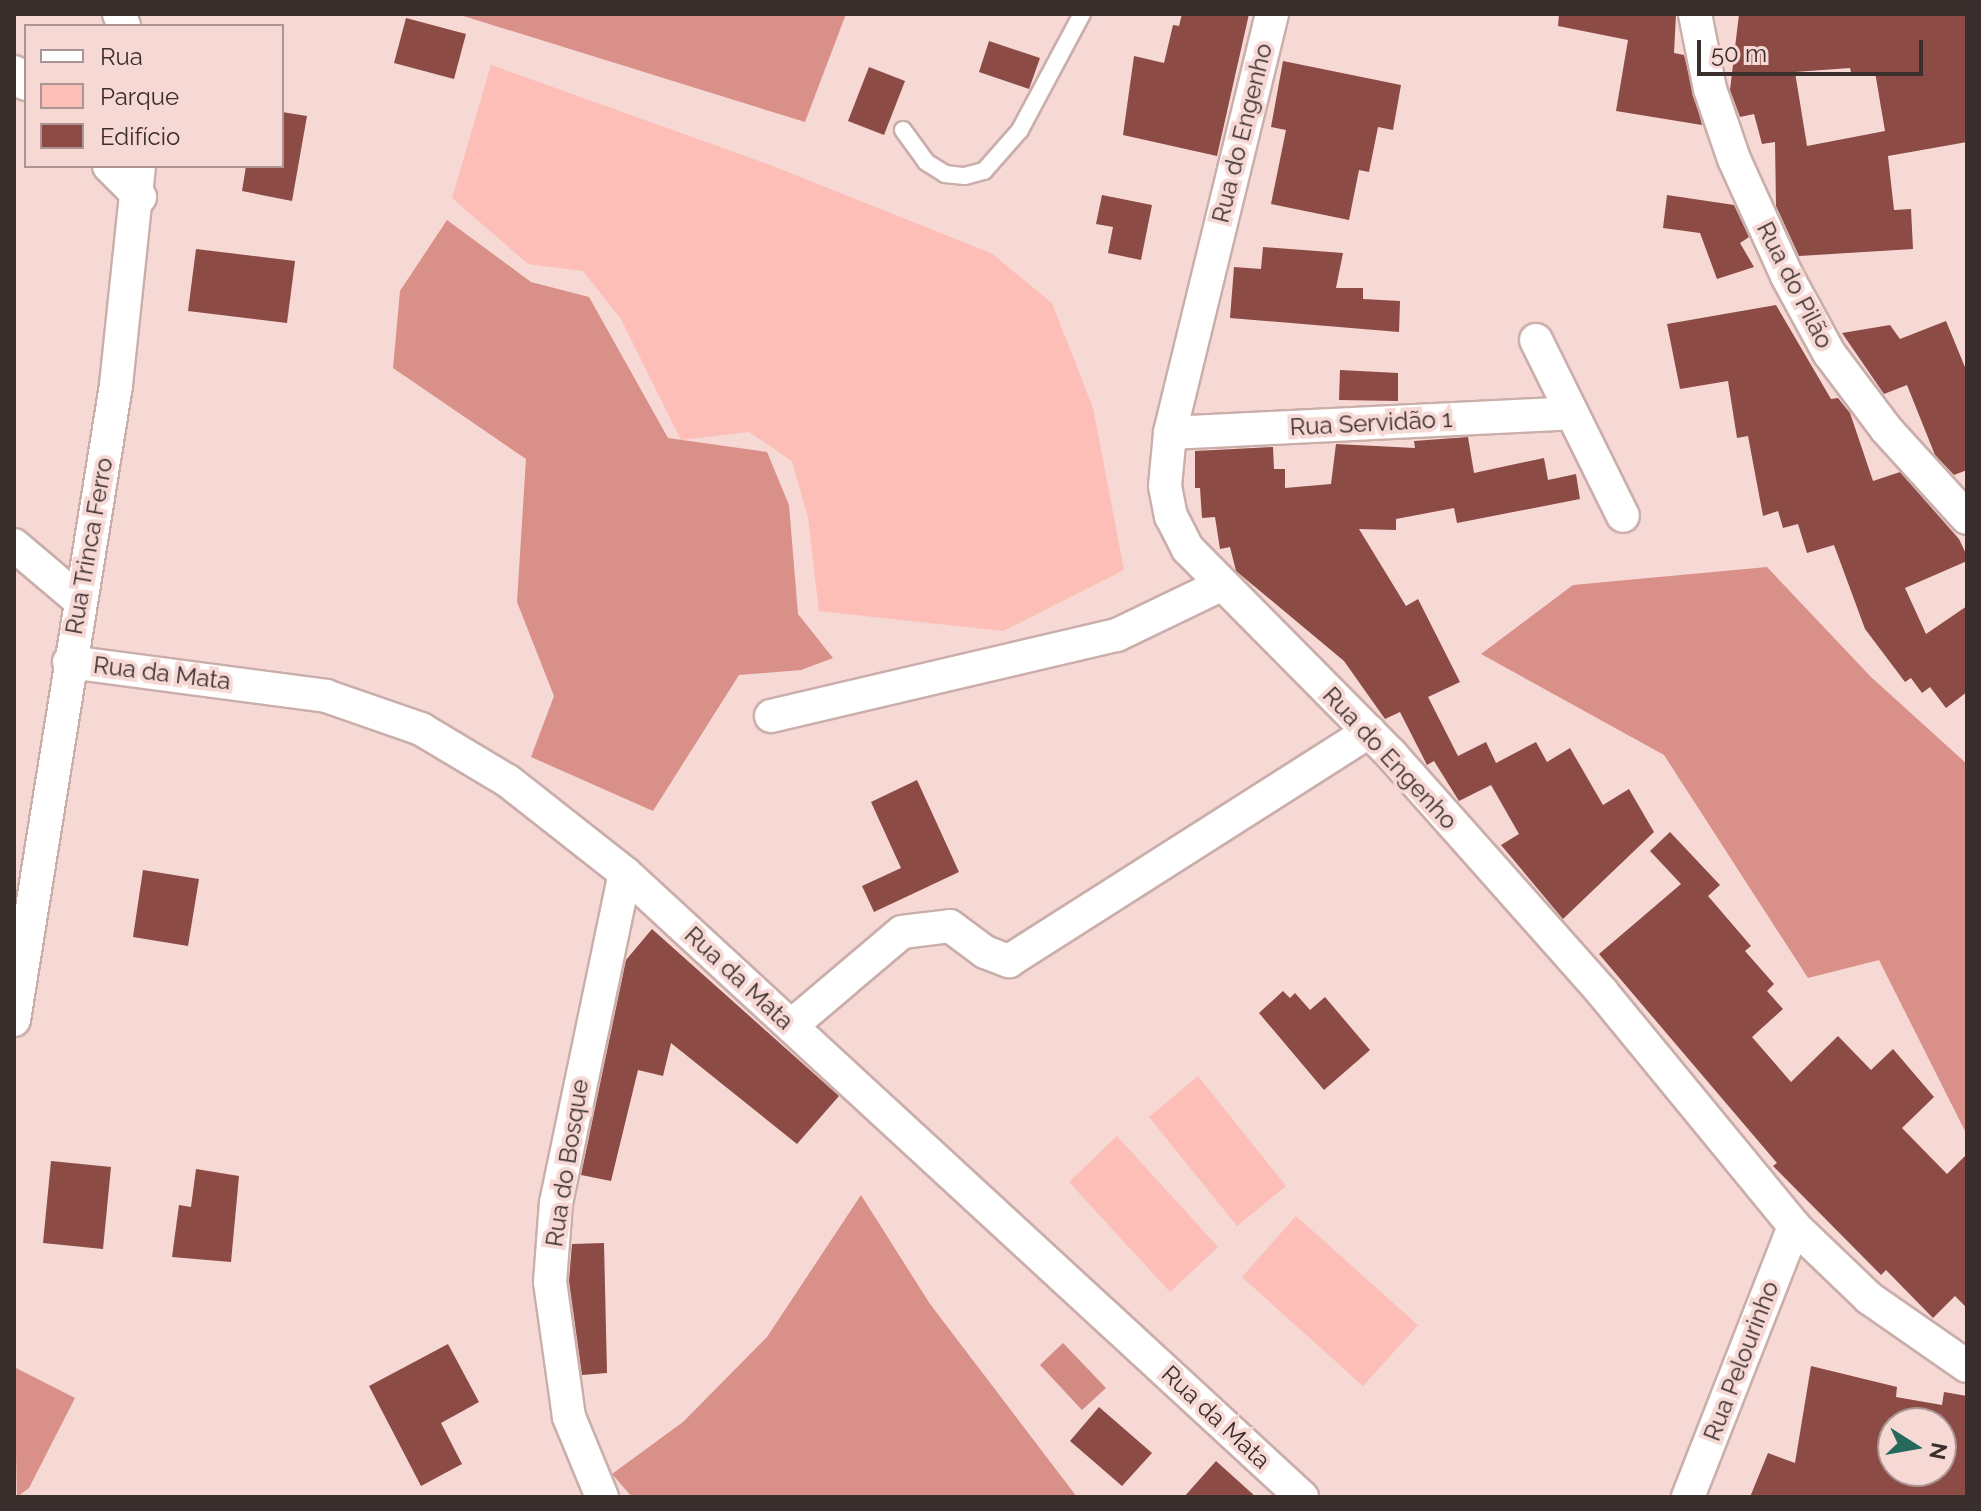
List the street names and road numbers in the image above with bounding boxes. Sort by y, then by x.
street label: Rua do Engenho [1206,40,1278,226]
street label: Rua do Pilão [1751,217,1839,353]
street label: Rua Servidão 1 [1289,404,1453,442]
street label: Rua Trinca Ferro [59,455,119,637]
street label: Rua da Mata [92,650,232,696]
street label: Rua do Engenho [1317,681,1463,835]
street label: Rua da Mata [679,920,799,1036]
street label: Rua do Bosque [540,1077,594,1249]
street label: Rua Pelourinho [1697,1277,1785,1445]
street label: Rua da Mata [1156,1359,1276,1475]

